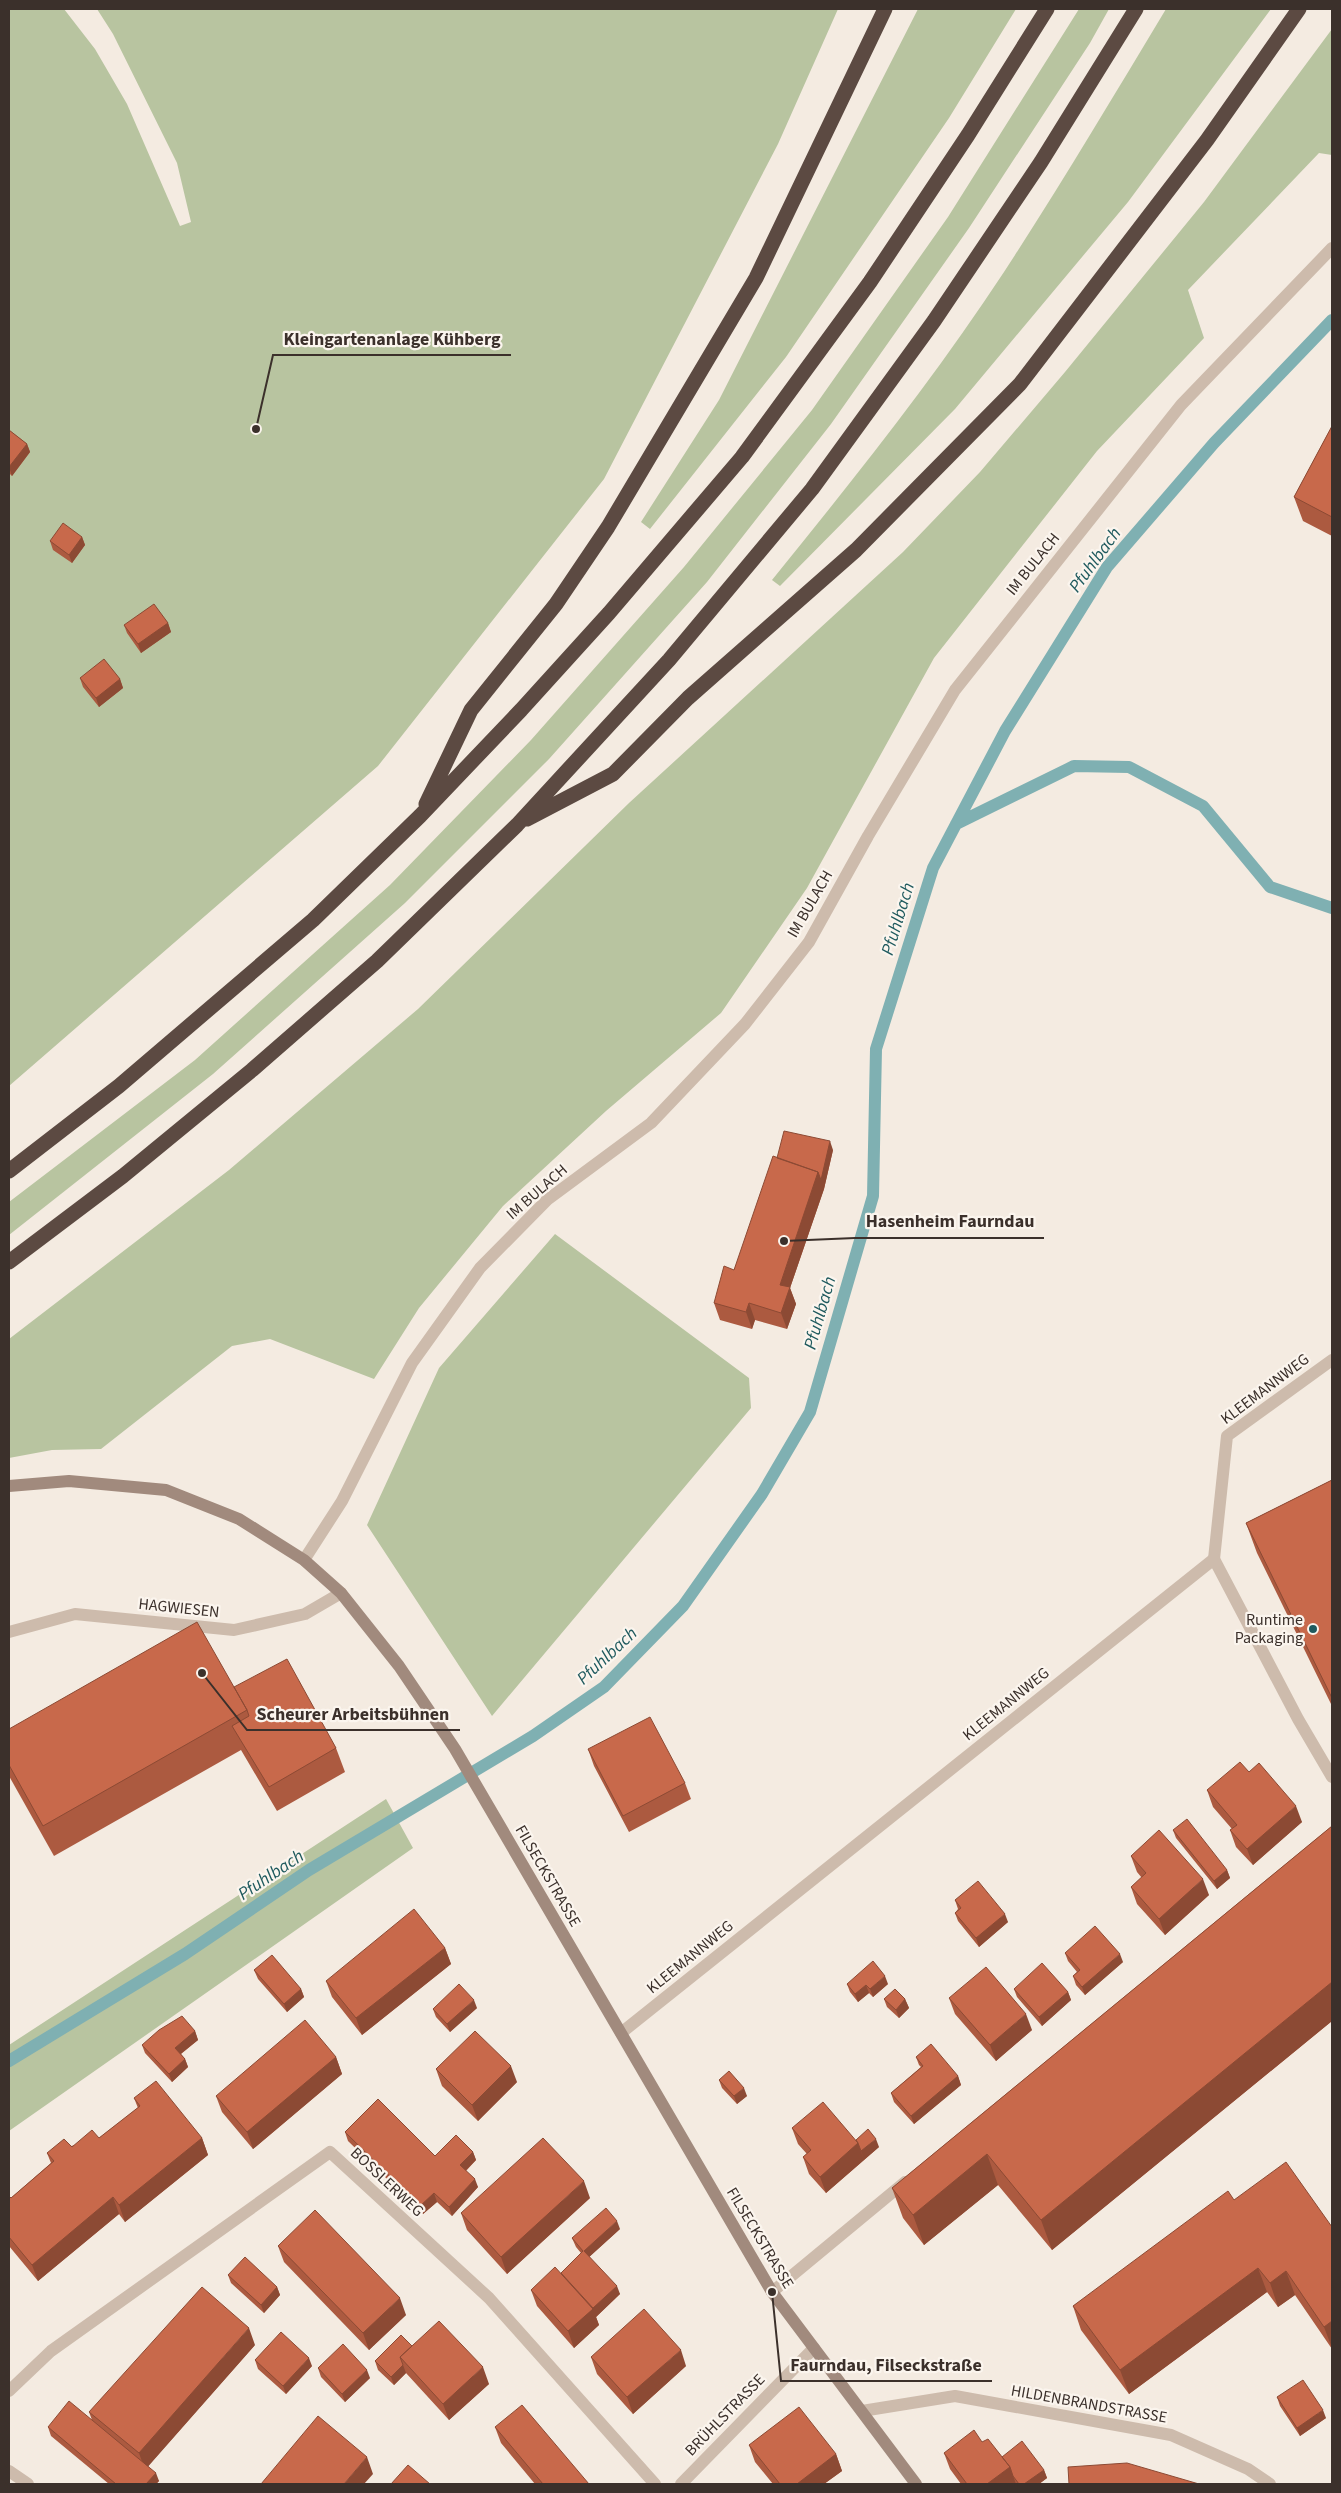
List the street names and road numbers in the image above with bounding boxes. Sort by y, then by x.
street label: IM BULACH [1001,528,1065,600]
street label: IM BULACH [782,866,838,942]
street label: IM BULACH [502,1159,572,1225]
street label: KLEEMANNWEG [1216,1348,1314,1430]
street label: HAGWIESEN [137,1593,221,1623]
street label: KLEEMANNWEG [958,1662,1054,1746]
street label: FILSECKSTRASSE [510,1821,586,1931]
street label: KLEEMANNWEG [642,1915,738,1999]
street label: BOSSLERWEG [345,2142,429,2222]
street label: FILSECKSTRASSE [721,2183,799,2293]
street label: BRÜHLSTRASSE [680,2369,770,2461]
street label: HILDENBRANDSTRASSE [1009,2379,1169,2429]

